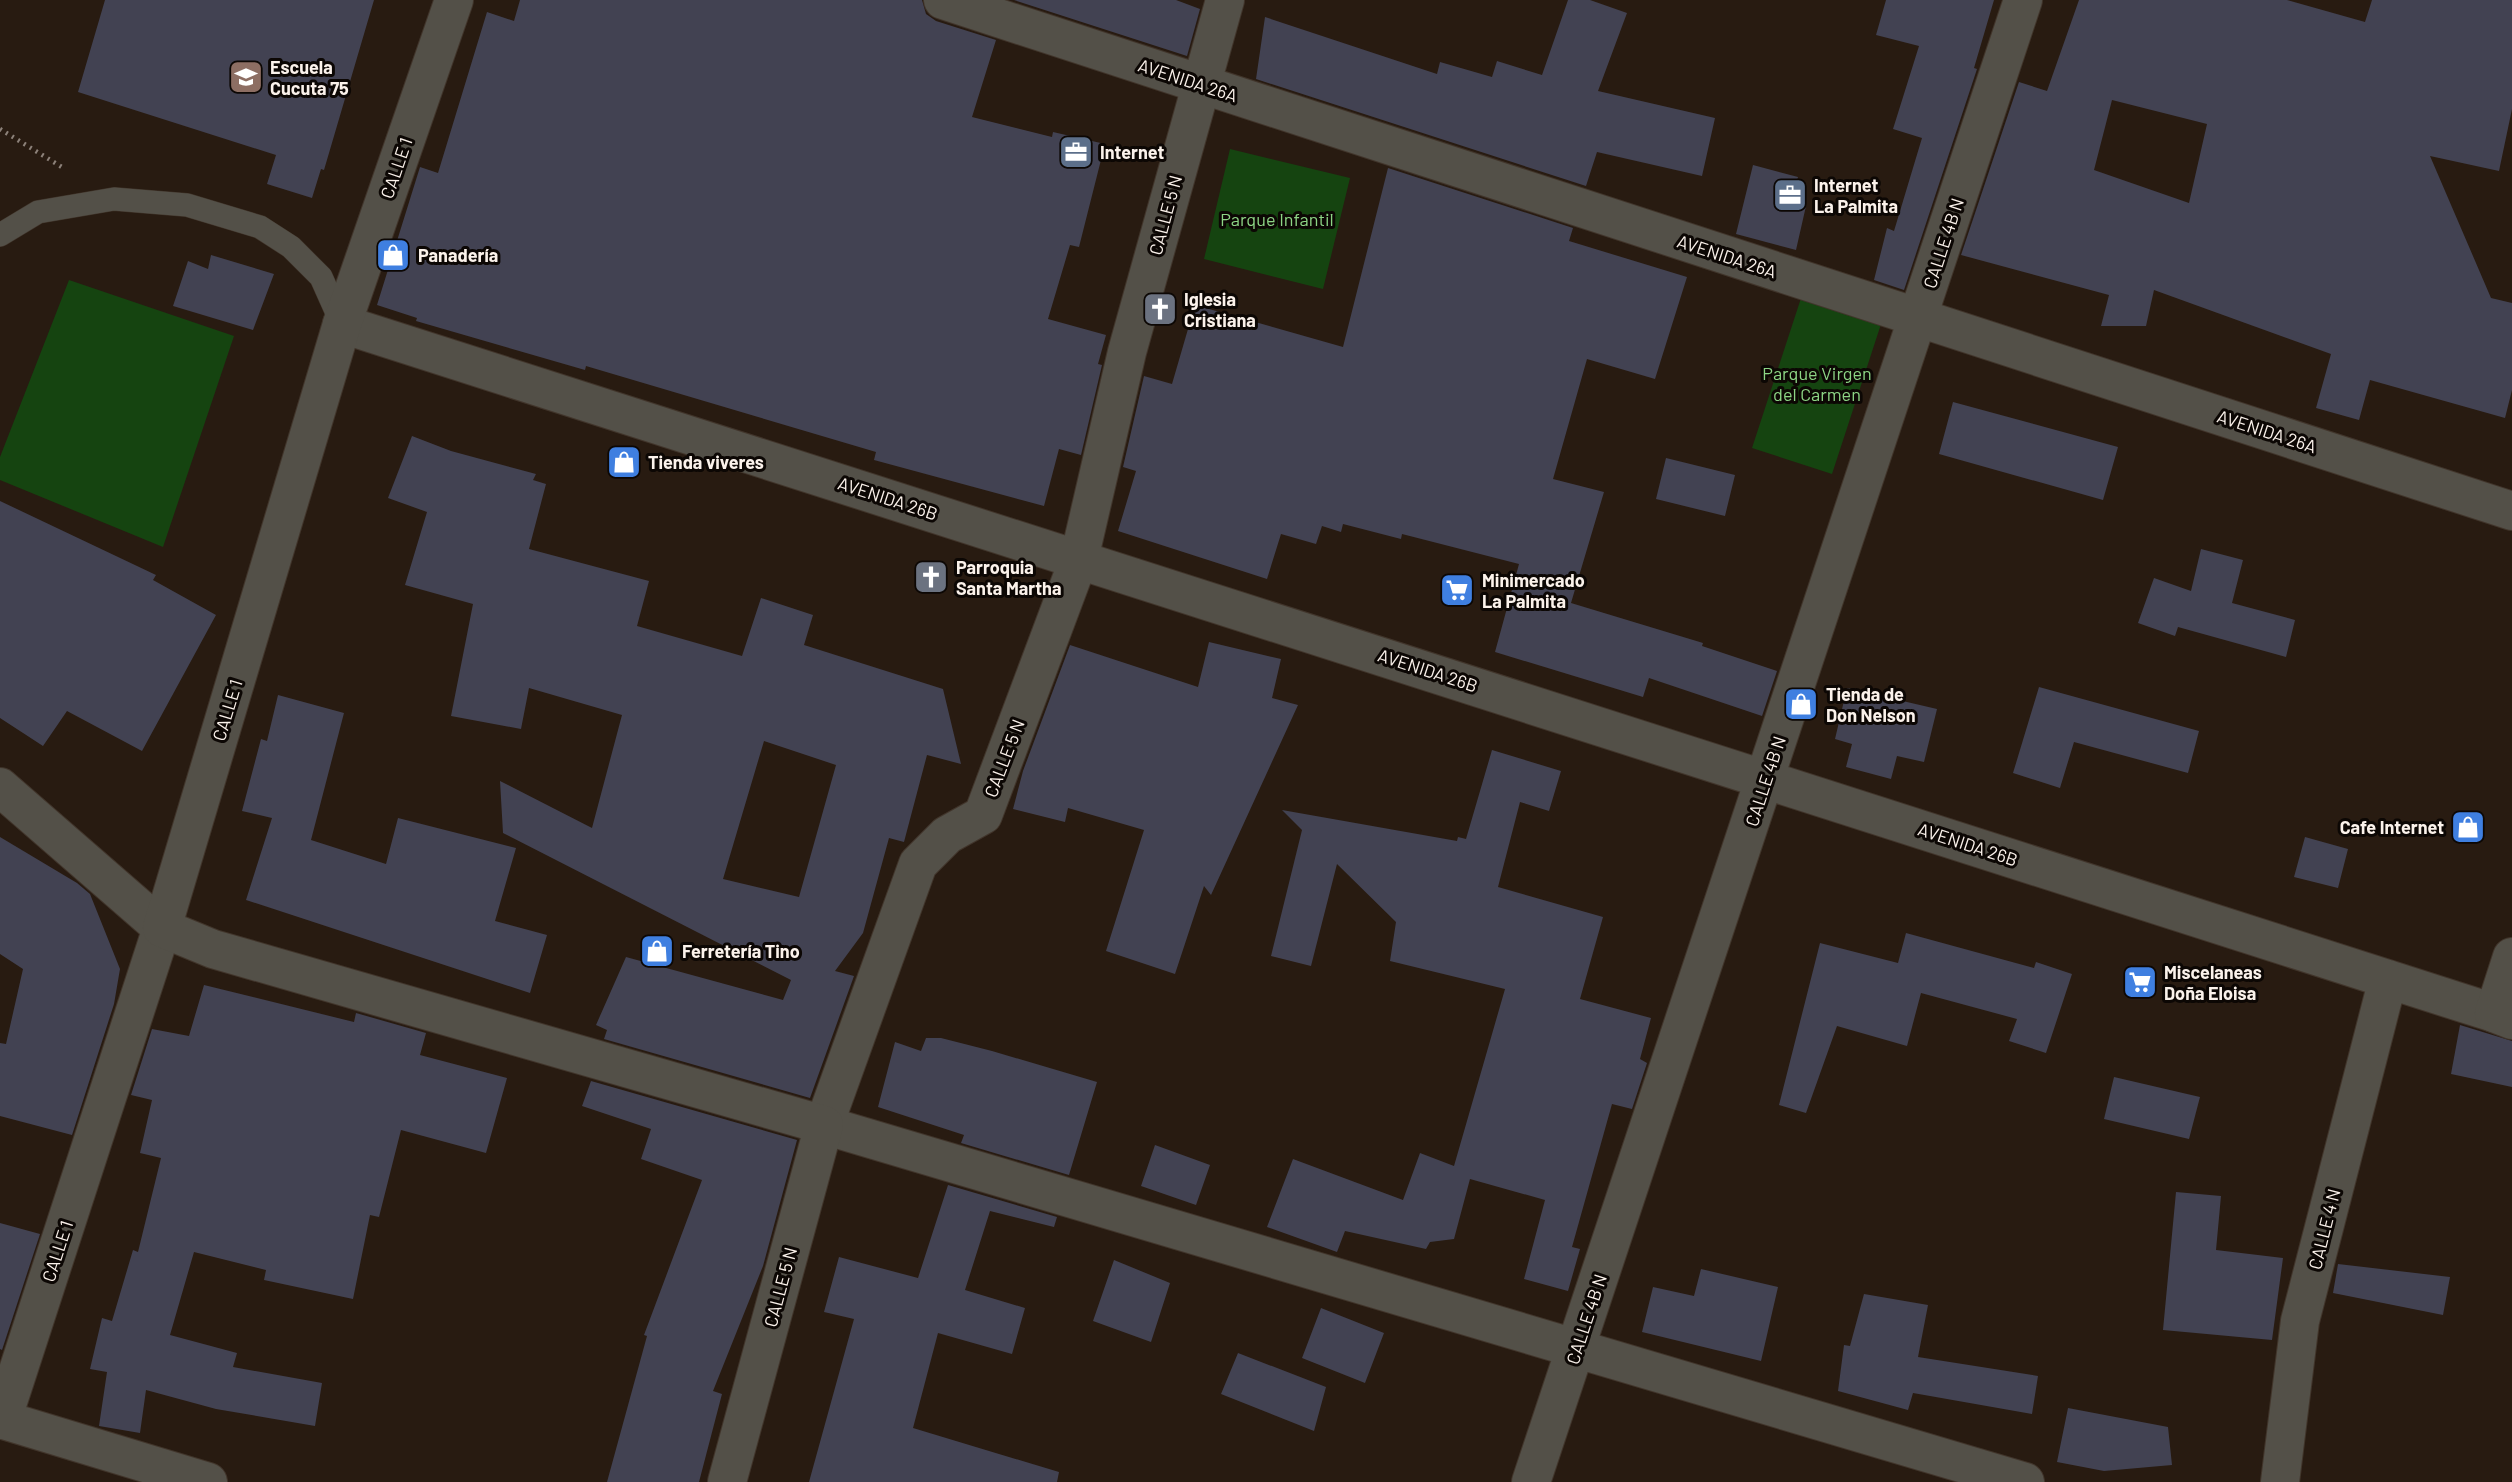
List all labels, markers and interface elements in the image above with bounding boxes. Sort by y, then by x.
street label: AVENIDA 26A [1136,54,1241,106]
place label: Escuela Cucuta 75 [270,56,349,99]
school or university icon: Escuela Cucuta 75 [227,58,265,96]
office icon: Internet [1057,133,1095,171]
street label: CALLE 1 [375,135,417,201]
place label: Internet [1100,141,1164,163]
street label: CALLE 5 N [1144,173,1186,257]
place label: Internet La Palmita [1814,174,1898,217]
office icon: Internet La Palmita [1771,176,1809,214]
street label: CALLE 4B N [1918,195,1968,291]
park label: Parque Infantil [1220,208,1334,230]
street label: AVENIDA 26A [1675,230,1780,282]
shop icon: Panadería [374,236,412,274]
place label: Panadería [418,244,498,266]
place label: Iglesia Cristiana [1184,288,1256,331]
church icon: Iglesia Cristiana [1141,290,1179,328]
park label: Parque Virgen del Carmen [1762,362,1872,405]
street label: AVENIDA 26A [2215,405,2320,457]
shop icon: Tienda viveres [605,443,643,481]
place label: Tienda viveres [648,451,764,473]
street label: AVENIDA 26B [835,472,941,524]
place label: Parroquia Santa Martha [956,556,1061,599]
church icon: Parroquia Santa Martha [912,558,950,596]
place label: Minimercado La Palmita [1482,569,1585,612]
supermarket icon: Minimercado La Palmita [1438,571,1476,609]
street label: AVENIDA 26B [1375,644,1481,696]
street label: CALLE 1 [207,677,247,743]
place label: Tienda de Don Nelson [1826,683,1916,726]
shop icon: Tienda de Don Nelson [1782,685,1820,723]
street label: CALLE 5 N [979,716,1029,800]
street label: CALLE 4B N [1740,733,1790,829]
shop icon: Cafe Internet [2449,808,2487,846]
place label: Cafe Internet [2340,816,2444,838]
street label: AVENIDA 26B [1915,818,2021,870]
shop icon: Ferretería Tino [638,932,676,970]
place label: Ferretería Tino [682,940,800,962]
place label: Miscelaneas Doña Eloisa [2164,961,2262,1004]
supermarket icon: Miscelaneas Doña Eloisa [2121,963,2159,1001]
street label: CALLE 4 N [2303,1186,2345,1272]
street label: CALLE 1 [37,1218,77,1284]
street label: CALLE 5 N [759,1245,801,1329]
street label: CALLE 4B N [1561,1271,1611,1367]

